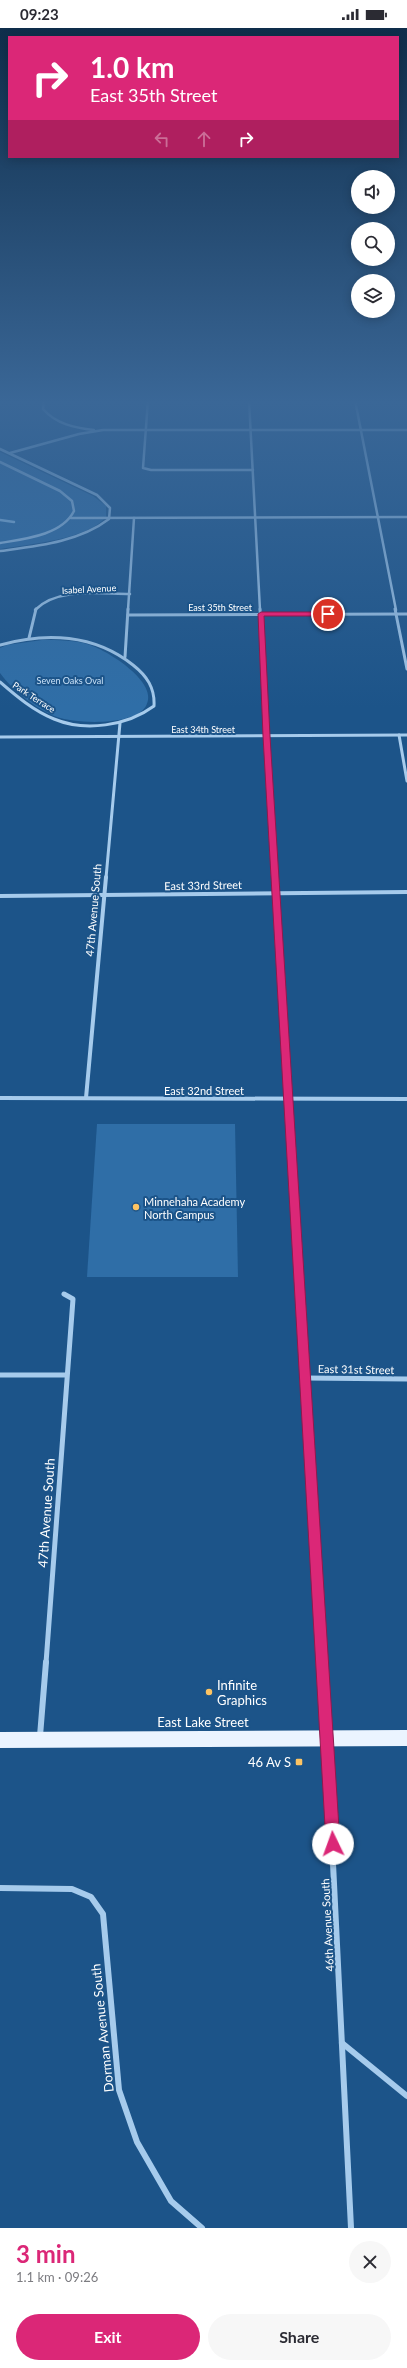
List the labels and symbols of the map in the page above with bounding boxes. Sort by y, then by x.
street label: Isabel Avenue [62,582,117,596]
pin [311,597,345,631]
street label: East 35th Street [188,602,253,613]
park label: Seven Oaks Oval [37,675,103,686]
street label: Park Terrace [11,679,58,715]
street label: East 34th Street [171,724,236,735]
street label: 47th Avenue South [82,863,104,957]
street label: East 33rd Street [164,878,242,892]
street label: East 32nd Street [164,1084,244,1097]
place label: Minnehaha Academy North Campus [144,1195,245,1221]
marker: Minnehaha Academy North Campus [131,1202,141,1212]
street label: East 31st Street [318,1362,394,1376]
street label: 47th Avenue South [34,1458,58,1568]
place label: Infinite Graphics [217,1677,267,1708]
marker: Infinite Graphics [204,1687,214,1697]
street label: East Lake Street [157,1714,249,1730]
place label: 46 Av S [248,1754,291,1770]
marker: 46 Av S [294,1757,304,1767]
position arrow [312,1823,354,1865]
street label: 46th Avenue South [318,1878,336,1972]
street label: Dorman Avenue South [87,1963,117,2093]

